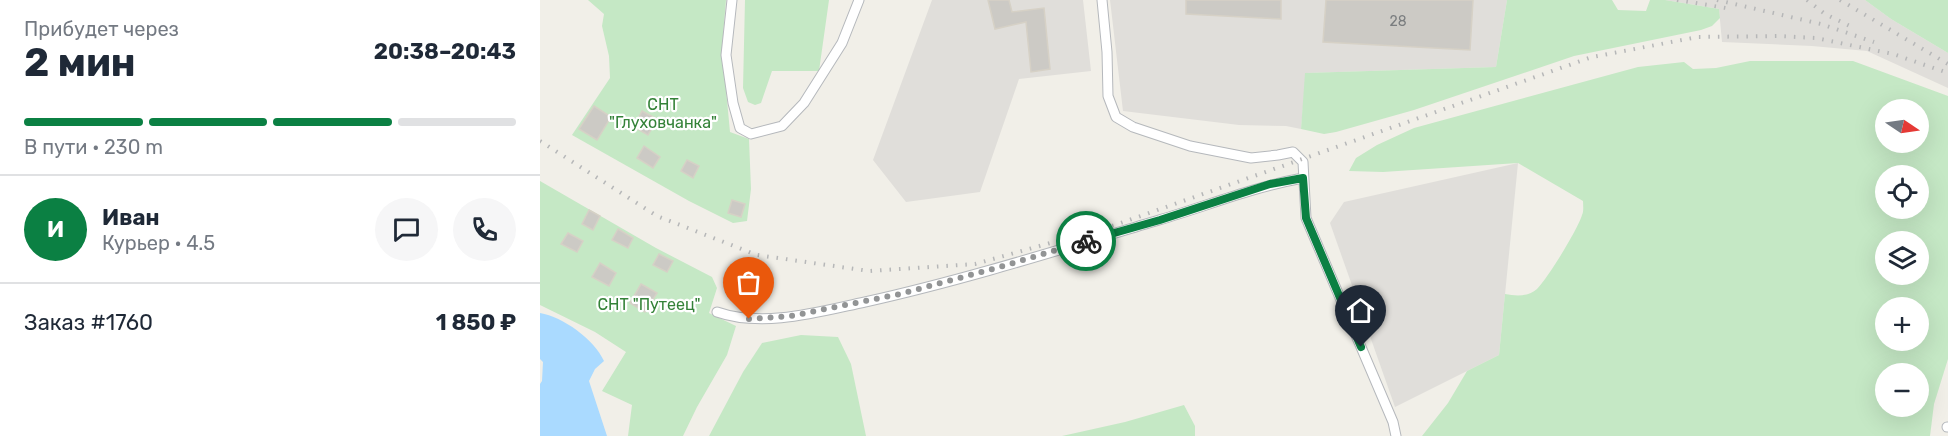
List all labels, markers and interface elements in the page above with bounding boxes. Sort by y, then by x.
house number: 28 [1389,13,1407,30]
text: Прибудет через [24,17,179,41]
text: 20:38–20:43 [374,38,516,65]
text: 2 мин [24,40,136,86]
park label: СНТ "Глуховчанка" [609,95,717,132]
north arrow [1875,99,1929,153]
map controls [1875,99,1929,417]
text: В пути · 230 m [24,135,163,159]
button: locate [1875,165,1929,219]
button: chat [375,198,438,261]
button: phone [453,198,516,261]
text: Иван [102,204,160,231]
courier [1056,211,1116,271]
text: И [47,216,64,243]
icon: bike [1070,225,1103,258]
text: Курьер · 4.5 [102,231,215,255]
button: layers [1875,231,1929,285]
pin [723,257,774,319]
icon: bag [732,266,765,299]
pin [1335,285,1386,347]
icon: home [1344,294,1377,327]
park label: СНТ "Путеец" [597,295,701,314]
button: + [1875,297,1929,351]
text: Заказ #1760 [24,309,153,336]
text: 1 850 ₽ [436,309,516,336]
button: − [1875,363,1929,417]

